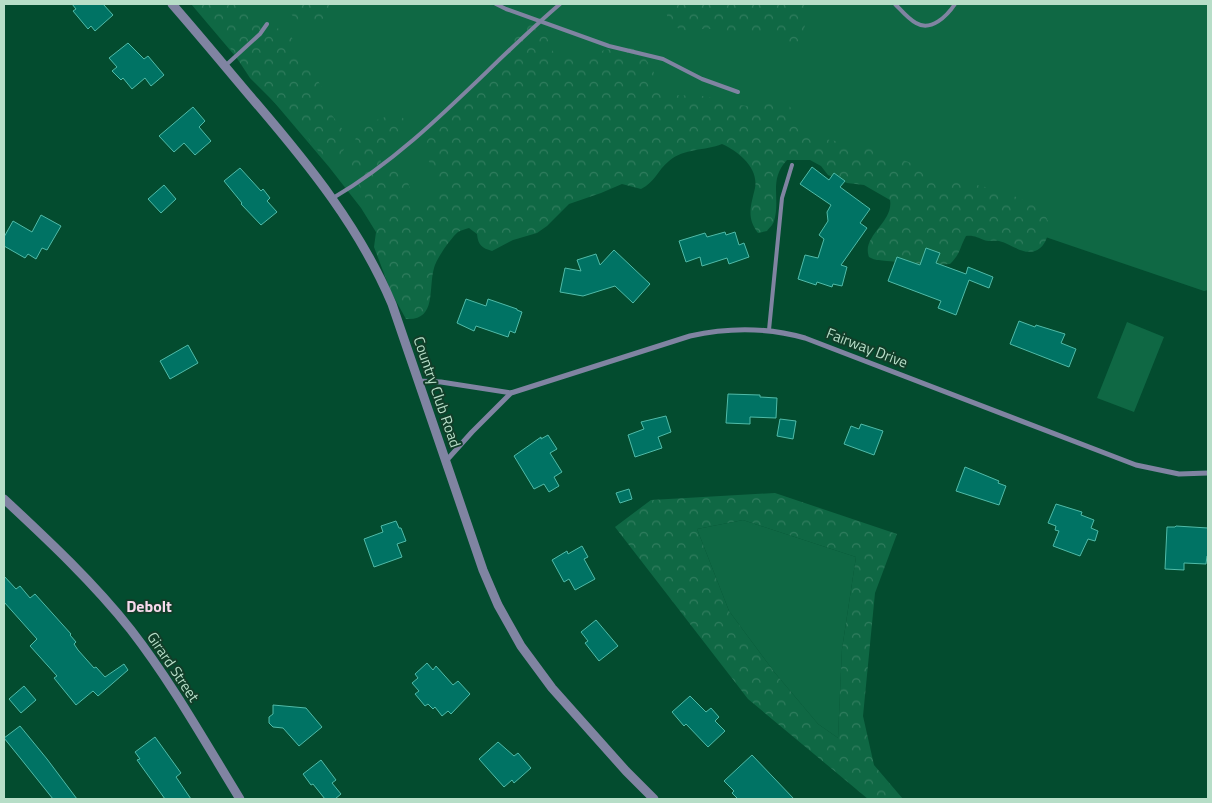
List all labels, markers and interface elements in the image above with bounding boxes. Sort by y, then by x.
street label: Fairway Drive [823,321,911,374]
street label: Country Club Road [408,333,467,451]
district label: Debolt [126,594,172,618]
street label: Girard Street [141,627,206,707]

